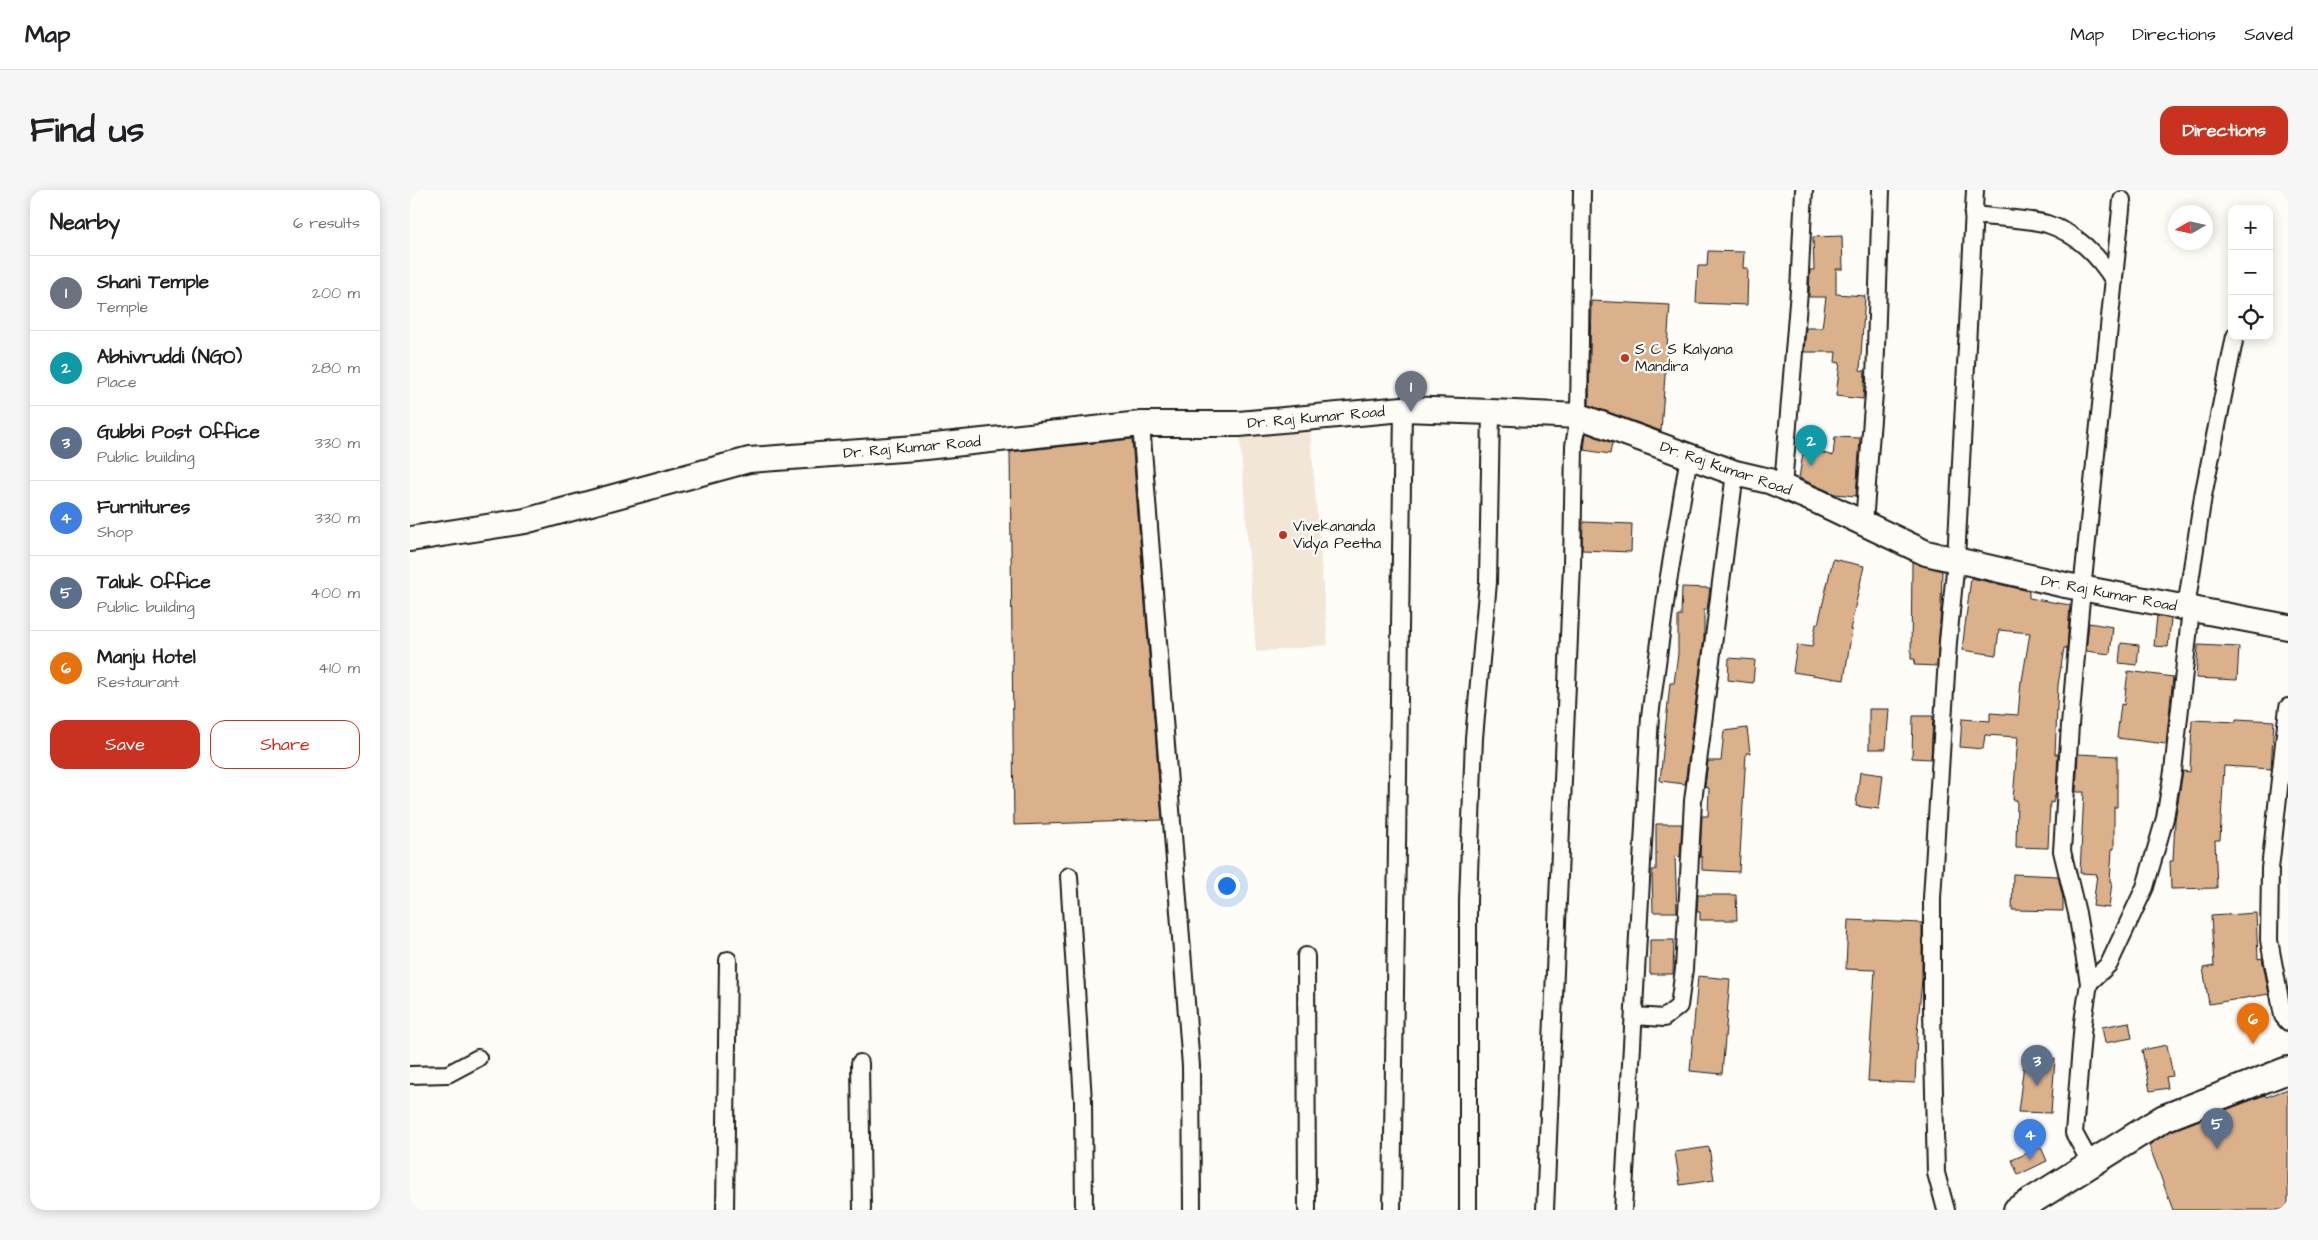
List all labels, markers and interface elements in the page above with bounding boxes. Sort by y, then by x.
text: Map [25,18,70,52]
text: Map [2070,22,2104,47]
text: Directions [2132,22,2216,47]
text: Saved [2244,22,2293,47]
text: Find us [30,106,144,155]
button: Directions [2160,106,2288,155]
north arrow [2168,205,2213,250]
map controls [2228,205,2273,340]
button: + [2228,205,2273,250]
text: Nearby [50,208,120,237]
text: 6 results [293,212,360,234]
button: − [2228,250,2273,295]
text: Shani Temple [97,269,209,296]
text: 1 [65,282,67,304]
text: 200 m [312,282,360,304]
button: locate [2228,295,2273,340]
text: Temple [97,296,148,318]
place label: S C S Kalyana Mandira [1635,339,1733,377]
text: Abhivruddi (NGO) [97,344,242,371]
marker: S C S Kalyana Mandira [1619,352,1631,364]
text: 2 [61,357,71,379]
text: 280 m [312,357,360,379]
text: Place [97,371,137,393]
pin: 1 [1395,371,1427,412]
street label: Dr. Raj Kumar Road [1246,401,1386,434]
text: Gubbi Post Office [97,419,260,446]
pin: 2 [1795,425,1827,466]
street label: Dr. Raj Kumar Road [842,431,982,464]
text: 3 [62,432,70,454]
text: 330 m [315,432,360,454]
street label: Dr. Raj Kumar Road [1657,436,1795,501]
text: Public building [97,446,195,468]
text: Furnitures [97,494,190,521]
text: 4 [61,507,71,529]
text: 330 m [315,507,360,529]
place label: Vivekananda Vidya Peetha [1293,516,1382,555]
text: Shop [97,521,133,543]
marker: Vivekananda Vidya Peetha [1277,529,1289,541]
text: Taluk Office [97,569,211,596]
street label: Dr. Raj Kumar Road [2039,570,2179,617]
text: 5 [60,582,72,604]
text: 400 m [310,582,360,604]
text: Public building [97,596,195,618]
text: Manju Hotel [97,644,196,671]
text: 6 [61,657,71,679]
text: 410 m [318,657,360,679]
text: Restaurant [97,671,179,693]
button: Save [50,720,200,769]
button: Share [210,720,360,769]
your location [1214,873,1240,899]
pin: 6 [2237,1003,2269,1044]
pin: 3 [2021,1045,2053,1086]
pin: 5 [2201,1108,2233,1149]
pin: 4 [2014,1119,2046,1160]

